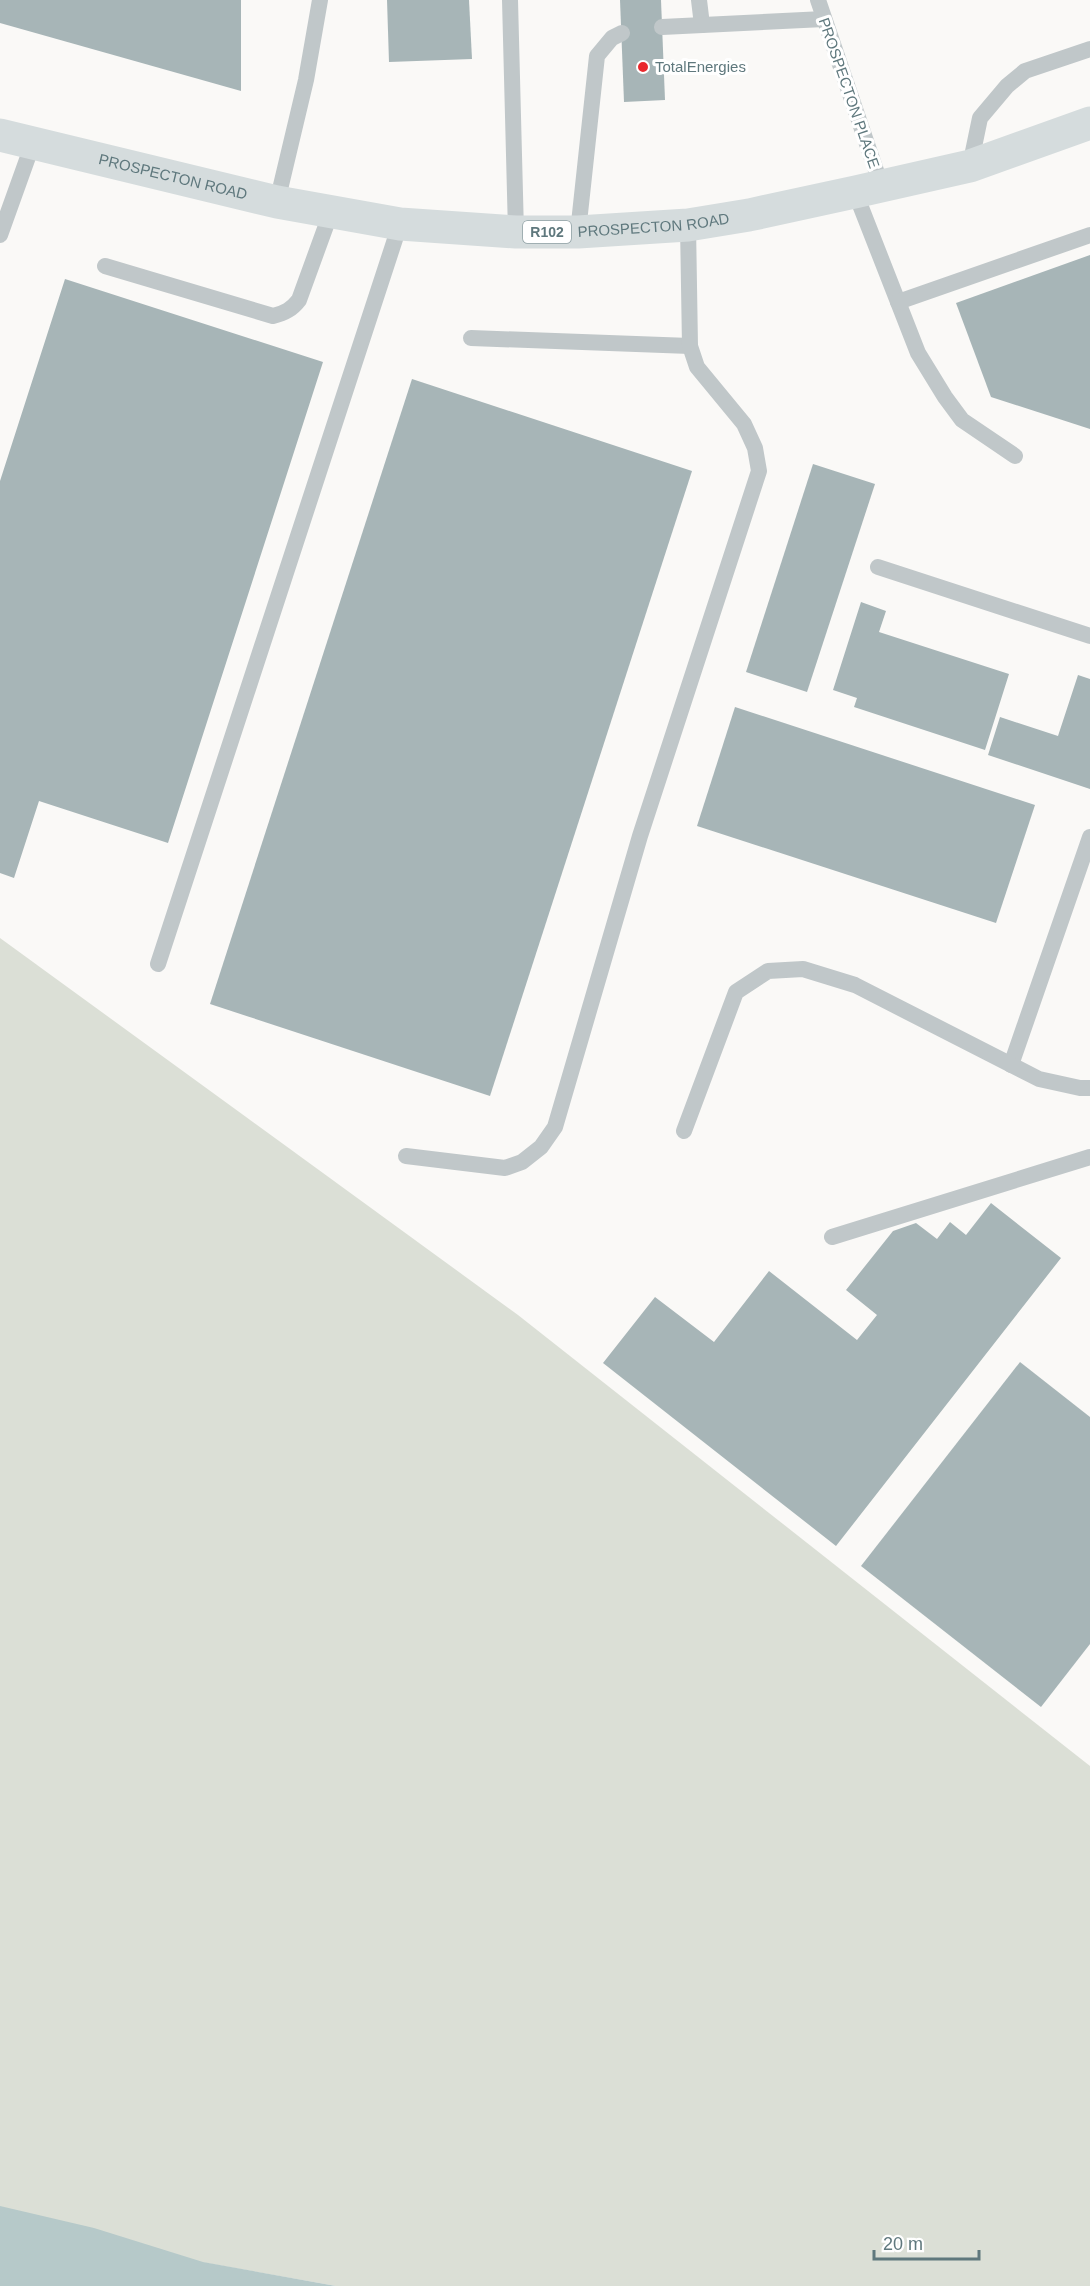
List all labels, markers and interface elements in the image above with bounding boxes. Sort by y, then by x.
street label: PROSPECTON PLACE [816,15,883,170]
place label: TotalEnergies [655,58,746,75]
marker: TotalEnergies [636,60,650,74]
street label: PROSPECTON ROAD [97,150,249,203]
street label: PROSPECTON ROAD [577,209,731,240]
road number: R102 [523,221,571,243]
scale bar [874,2223,979,2261]
text: 20 m [883,2234,923,2254]

